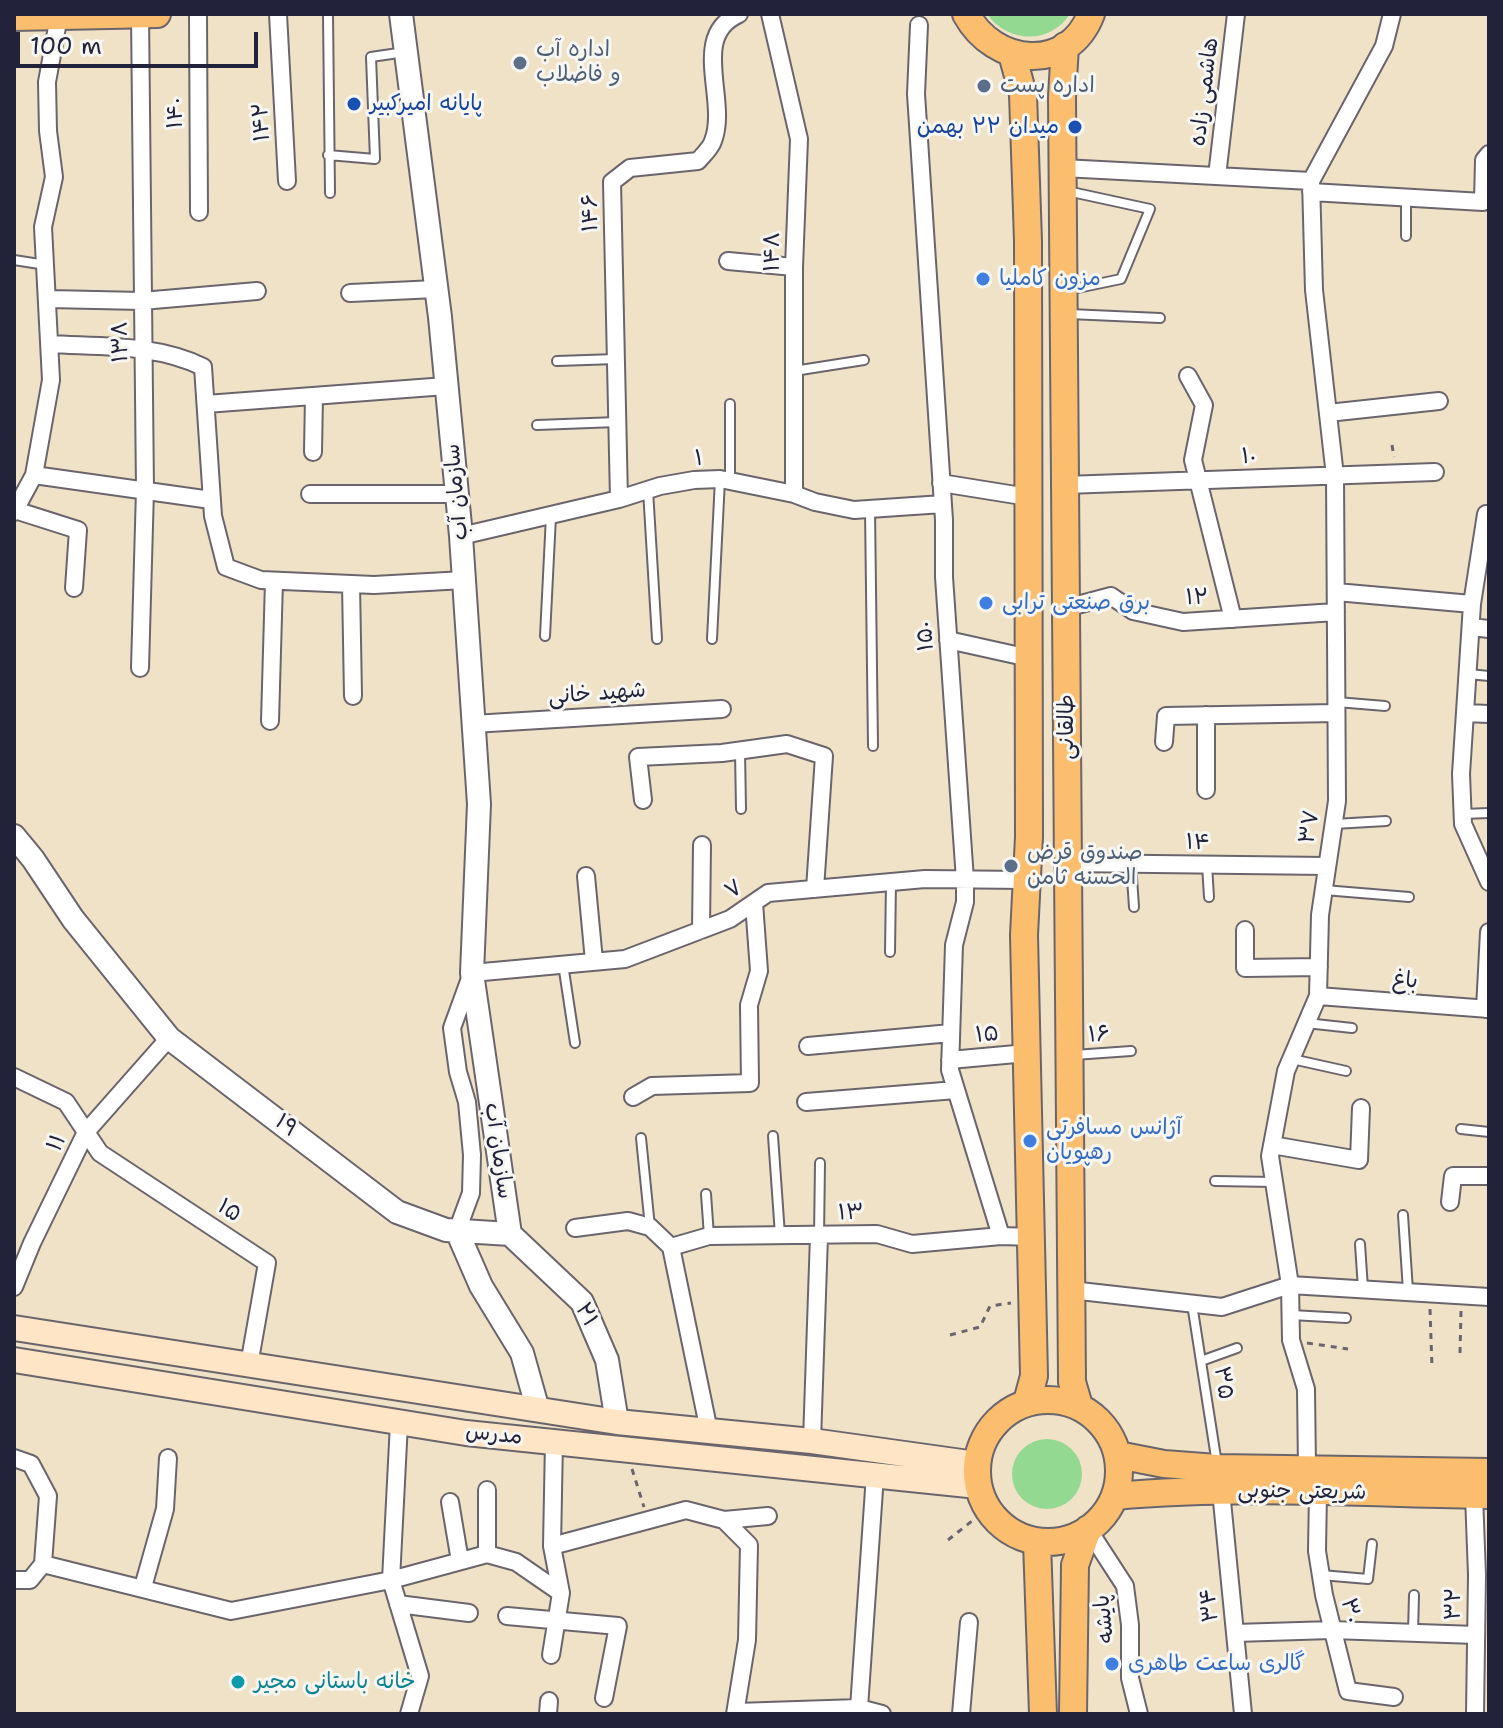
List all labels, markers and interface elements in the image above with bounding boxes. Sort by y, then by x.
scale bar [20,16,262,66]
text: 100 m [30,30,102,62]
street label: هاشمی زاده [1185,36,1225,148]
place label: اداره آب و فاضلاب [536,37,621,88]
marker: اداره آب و فاضلاب [511,54,529,72]
place label: اداره پست [1000,73,1095,99]
marker: اداره پست [975,77,993,95]
place label: پایانه امیرکبیر [370,91,483,117]
marker: پایانه امیرکبیر [345,95,363,113]
street label: ۱۴۰ [163,97,189,129]
street label: ۱۴۲ [248,102,276,142]
place label: میدان ۲۲ بهمن [917,114,1059,140]
marker: میدان ۲۲ بهمن [1066,118,1084,136]
street label: ۱۴۶ [577,194,605,232]
street label: ۱۴۸ [759,232,787,272]
place label: مزون کاملیا [999,266,1101,292]
marker: مزون کاملیا [974,270,992,288]
street label: ۱۳۸ [107,321,135,363]
street label: سازمان آب [440,443,474,541]
street label: ۱۰ [1241,444,1257,470]
street label: ۱ [694,446,704,472]
street label: ۱۲ [1185,585,1209,611]
place label: برق صنعتی ترابی [1002,590,1150,616]
marker: برق صنعتی ترابی [977,594,995,612]
street label: ۱۵۰ [912,620,940,652]
street label: شهید خانی [547,677,647,711]
street label: طالقانی [1054,694,1080,760]
street label: ۳۷ [1294,808,1326,846]
street label: ۱۴ [1186,830,1210,856]
place label: صندوق قرض الحسنه ثامن [1027,840,1143,892]
marker: صندوق قرض الحسنه ثامن [1002,857,1020,875]
street label: ۷ [720,875,748,905]
street label: باغ [1391,967,1419,995]
street label: ۱۵ [974,1021,1000,1049]
street label: ۱۶ [1087,1021,1111,1049]
street label: سازمان آب [478,1101,518,1201]
street label: ۱۹ [269,1109,303,1143]
place label: آژانس مسافرتی رهپویان [1046,1115,1182,1166]
street label: ۱۱ [42,1130,72,1156]
marker: آژانس مسافرتی رهپویان [1021,1132,1039,1150]
street label: ۱۵ [212,1194,246,1228]
street label: ۱۳ [838,1199,864,1227]
street label: ۲۱ [569,1299,603,1331]
street label: ۳۵ [1207,1365,1239,1401]
street label: مدرس [464,1419,524,1451]
street label: شریعتی جنوبی [1237,1478,1367,1506]
street label: ۳۴ [1195,1586,1225,1624]
street label: ۳۲ [1441,1587,1467,1621]
street label: پایشه [1089,1593,1121,1645]
street label: ۳۰ [1334,1596,1366,1626]
place label: گالری ساعت طاهری [1128,1651,1305,1677]
marker: گالری ساعت طاهری [1103,1655,1121,1673]
place label: خانه باستانی مجیر [254,1669,416,1695]
marker: خانه باستانی مجیر [229,1673,247,1691]

